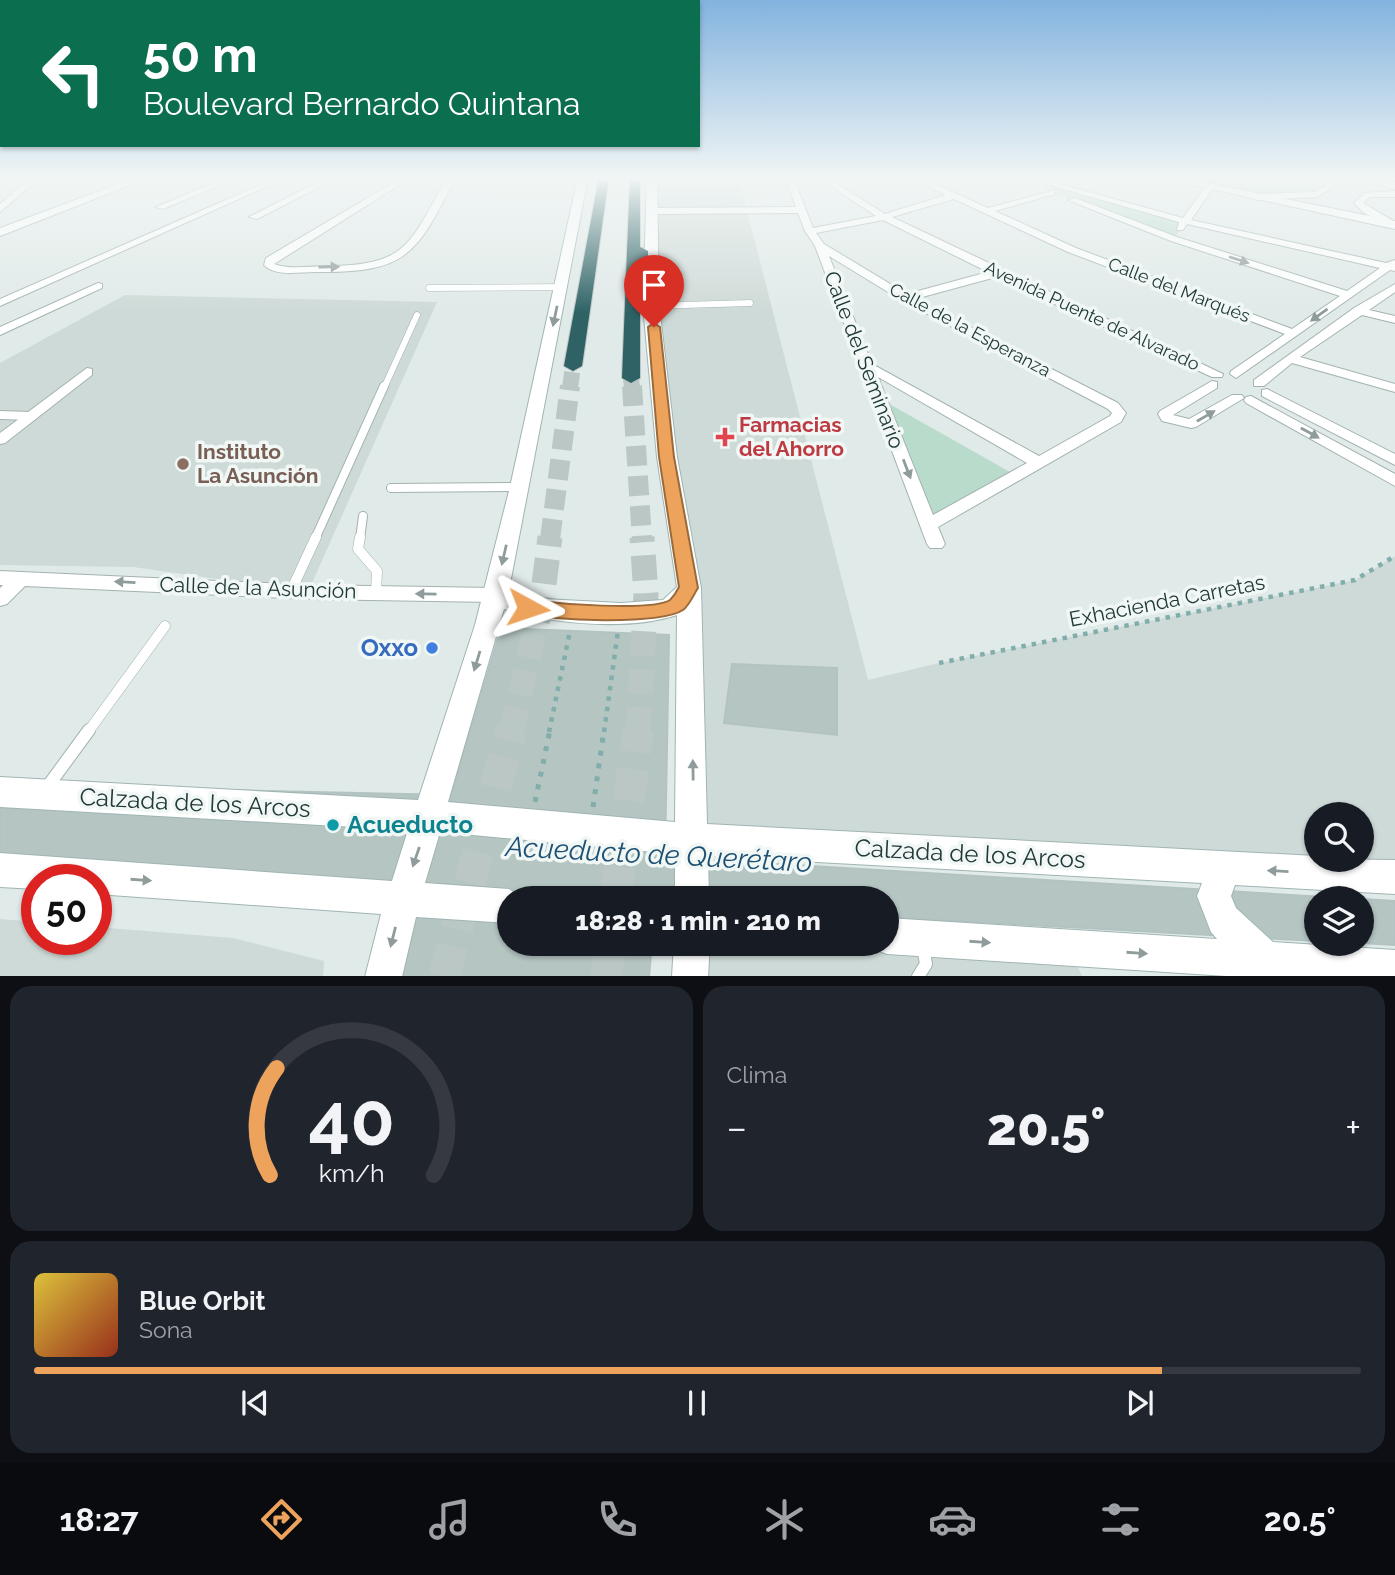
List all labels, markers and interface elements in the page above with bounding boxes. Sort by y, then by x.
text: 50 m [143,26,258,83]
icon: left [28,28,119,119]
text: Boulevard Bernardo Quintana [143,85,580,122]
street label: Calle del Marqués [1105,253,1253,326]
pin [624,255,684,327]
one-way arrow [1229,255,1250,266]
street label: Avenida Puente de Alvarado [981,256,1203,375]
one-way arrow [319,262,341,273]
icon: arrive [635,266,673,304]
street label: Calle del Seminario [819,268,910,452]
street label: Calle de la Esperanza [886,278,1054,381]
one-way arrow [549,305,560,327]
one-way arrow [1310,308,1328,322]
one-way arrow [1196,410,1216,422]
place label: Farmacias del Ahorro [739,412,844,461]
one-way arrow [1300,427,1320,439]
marker: Farmacias del Ahorro [717,429,733,445]
place label: Instituto La Asunción [197,439,318,488]
marker: Instituto La Asunción [175,456,191,472]
one-way arrow [901,459,912,480]
one-way arrow [499,544,510,566]
street label: Exhacienda Carretas [1067,569,1267,632]
position arrow [491,571,565,645]
street label: Calle de la Asunción [159,572,357,603]
one-way arrow [114,577,136,588]
one-way arrow [414,588,436,600]
place label: Oxxo [361,633,418,662]
marker: Oxxo [424,640,440,656]
one-way arrow [471,651,481,672]
one-way arrow [687,759,699,781]
street label: Calzada de los Arcos [79,782,311,823]
map controls [1304,802,1374,956]
button: search [1304,802,1374,872]
place label: Acueducto [347,810,473,839]
marker: Acueducto [325,817,341,833]
water label: Acueducto de Querétaro [503,830,813,879]
street label: Calzada de los Arcos [854,833,1086,874]
one-way arrow [410,847,421,868]
speed limit sign: 50 [21,864,112,955]
one-way arrow [1267,865,1289,876]
one-way arrow [131,875,153,886]
button: layers [1304,886,1374,956]
text: 18:28 · 1 min · 210 m [575,906,821,936]
one-way arrow [387,926,398,948]
one-way arrow [969,937,991,948]
one-way arrow [1127,947,1149,958]
text: Clima [727,1061,787,1088]
text: 40 [308,1077,394,1162]
text: 20.5° [987,1096,1105,1157]
text: − [727,1105,747,1150]
text: + [1345,1105,1361,1150]
text: km/h [318,1157,384,1187]
text: Blue Orbit [139,1286,266,1316]
text: Sona [139,1316,193,1343]
icon: previous [236,1384,274,1422]
icon: pause [678,1384,716,1422]
icon: next [1121,1384,1159,1422]
icon: directions [257,1495,306,1544]
icon: music [425,1495,474,1544]
icon: phone [593,1495,642,1544]
icon: climate [760,1495,809,1544]
icon: car [928,1495,977,1544]
icon: filters [1096,1495,1145,1544]
text: 18:27 [59,1501,138,1538]
text: 20.5° [1264,1501,1336,1538]

